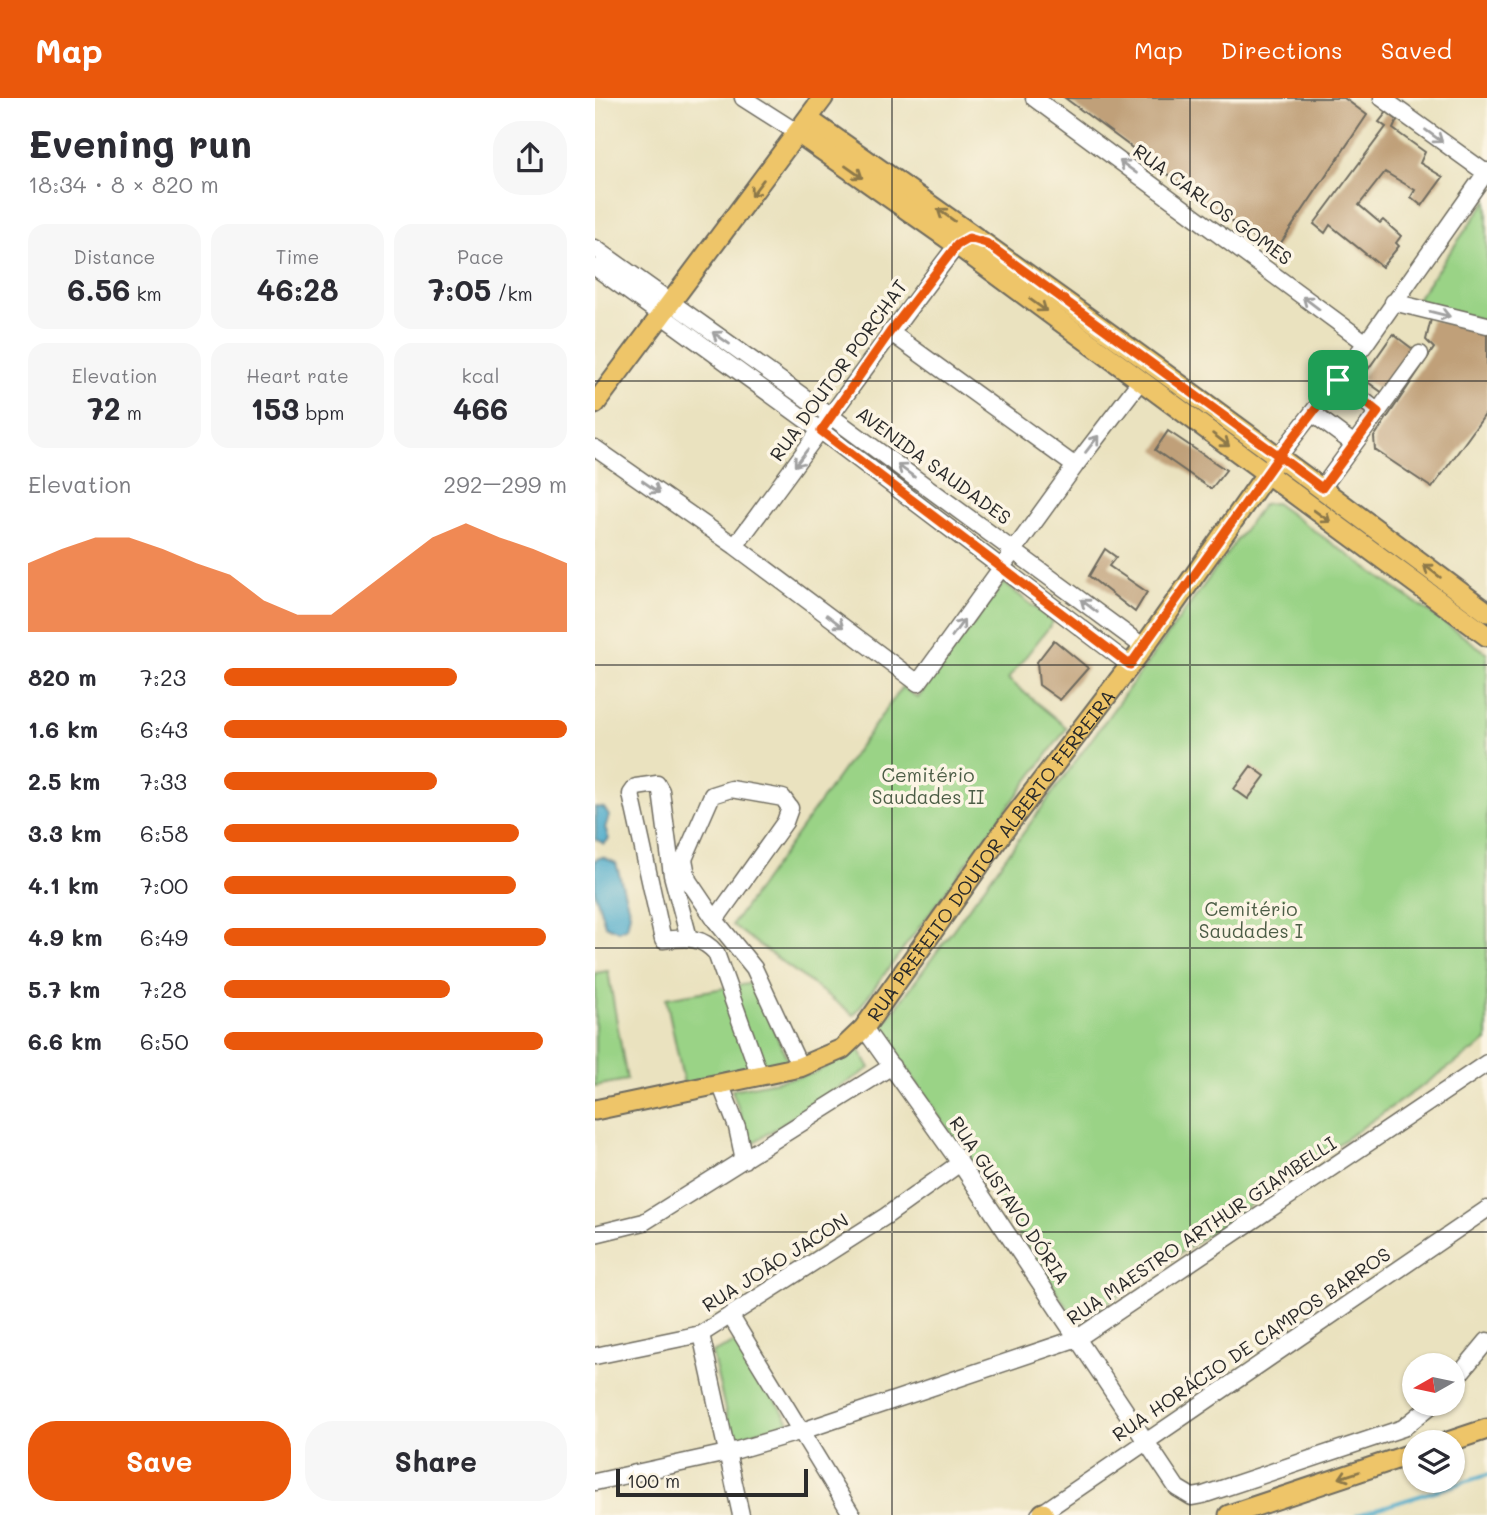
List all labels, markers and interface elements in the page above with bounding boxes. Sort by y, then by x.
text: Map [35,28,103,71]
text: Map [1134,34,1183,65]
text: Directions [1221,34,1343,65]
text: Saved [1381,34,1452,65]
text: Evening run [28,118,252,168]
button: share [493,121,567,195]
one-way arrow [1424,128,1443,143]
street label: RUA CARLOS GOMES [1129,138,1297,270]
one-way arrow [1119,160,1138,175]
one-way arrow [843,165,863,179]
text: 18:34 · 8 × 820 m [28,169,219,199]
one-way arrow [749,178,764,196]
one-way arrow [937,208,956,222]
text: Distance [74,244,155,269]
text: Time [276,244,319,269]
text: Pace [457,244,504,269]
text: 6.56 [67,269,130,309]
text: 46:28 [256,269,339,309]
text: 7:05 [428,269,491,309]
street label: RUA DOUTOR PORCHAT [764,274,912,466]
text: km [130,281,162,306]
text: /km [491,281,533,306]
one-way arrow [1302,295,1321,310]
one-way arrow [1028,298,1047,312]
one-way arrow [1428,308,1451,321]
one-way arrow [712,331,731,345]
pin [1308,350,1368,410]
icon: arrive [1319,361,1357,399]
text: Elevation [72,363,157,388]
text: Heart rate [246,363,349,388]
text: kcal [462,363,499,388]
text: 72 [87,388,121,428]
text: 153 [251,388,299,428]
text: 466 [453,388,508,428]
text: m [121,400,142,425]
text: bpm [299,400,344,425]
street label: AVENIDA SAUDADES [852,400,1016,530]
one-way arrow [1211,433,1230,448]
one-way arrow [1084,435,1099,453]
one-way arrow [794,448,808,467]
one-way arrow [897,464,916,478]
text: Elevation [28,469,131,499]
text: 292–299 m [443,469,567,499]
one-way arrow [641,480,660,494]
one-way arrow [1312,508,1331,523]
one-way arrow [1423,564,1442,579]
one-way arrow [1080,599,1099,613]
one-way arrow [825,614,844,628]
one-way arrow [951,619,965,638]
text: 820 m [28,662,96,692]
text: 7:23 [140,662,186,692]
street label: RUA PREFEITO DOUTOR ALBERTO FERREIRA [861,684,1120,1026]
text: 1.6 km [28,714,98,744]
text: 6:43 [140,714,188,744]
park label: Cemitério Saudades II [872,762,984,809]
text: 2.5 km [28,766,100,796]
text: 7:33 [140,766,187,796]
text: 3.3 km [28,818,102,848]
text: 6:58 [140,818,188,848]
text: 4.1 km [28,870,99,900]
text: 7:00 [140,870,188,900]
park label: Cemitério Saudades I [1199,896,1303,943]
text: 4.9 km [28,922,102,952]
text: 6:49 [140,922,188,952]
text: 5.7 km [28,974,100,1004]
text: 7:28 [140,974,187,1004]
text: 6.6 km [28,1026,102,1056]
text: 6:50 [140,1026,189,1056]
street label: RUA GUSTAVO DÓRIA [944,1111,1076,1289]
street label: RUA MAESTRO ARTHUR GIAMBELLI [1061,1130,1341,1330]
street label: RUA JOÃO JACON [697,1207,853,1317]
street label: RUA HORÁCIO DE CAMPOS BARROS [1107,1241,1395,1447]
north arrow [1402,1353,1465,1416]
map controls [1402,1353,1465,1493]
button: Save [28,1421,291,1501]
button: Share [305,1421,567,1501]
button: layers [1402,1430,1465,1493]
scale bar [616,1466,809,1498]
text: 100 m [627,1468,680,1493]
one-way arrow [1339,1470,1361,1482]

